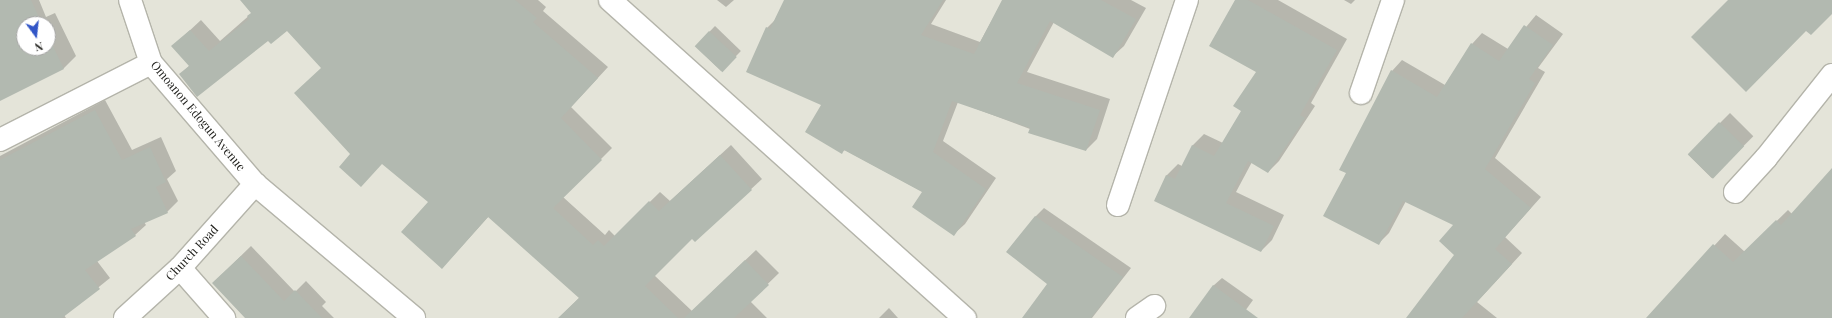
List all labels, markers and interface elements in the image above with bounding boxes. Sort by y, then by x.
north arrow [16,16,56,56]
text: N [33,39,45,55]
street label: Omoanon Edogun Avenue [148,58,248,174]
street label: Church Road [163,222,221,284]

